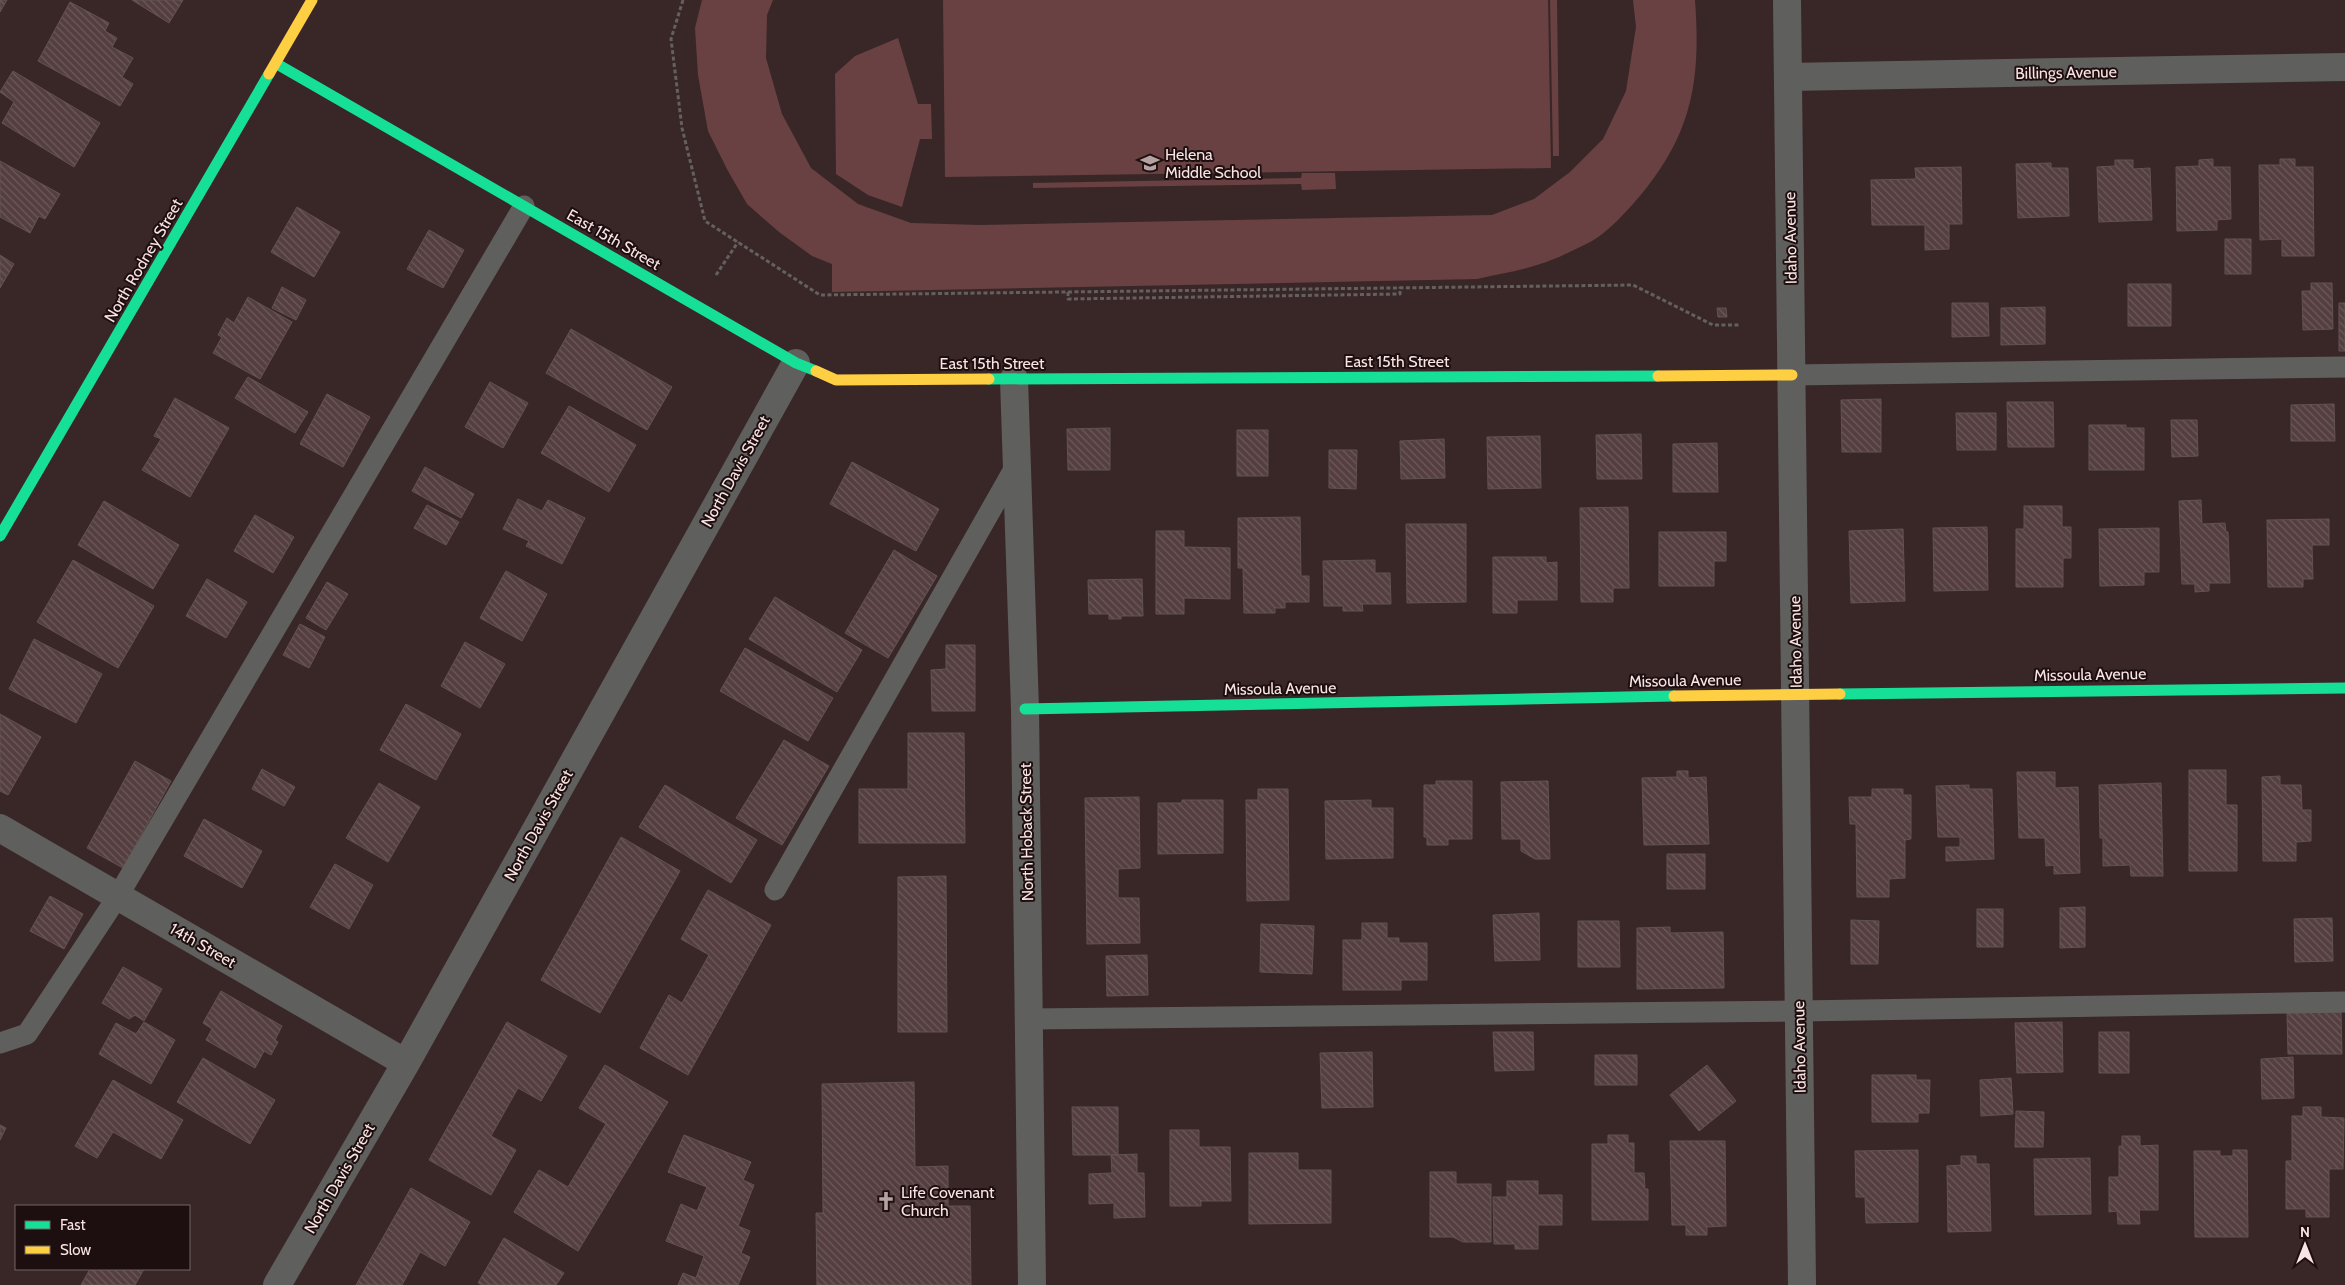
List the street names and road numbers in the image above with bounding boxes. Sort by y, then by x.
street label: Billings Avenue [2015,62,2117,83]
street label: Idaho Avenue [1780,192,1801,284]
street label: North Rodney Street [100,195,187,325]
street label: East 15th Street [564,205,664,274]
street label: East 15th Street [1345,352,1450,371]
street label: East 15th Street [940,354,1045,373]
street label: North Davis Street [697,412,774,530]
street label: Idaho Avenue [1785,596,1806,688]
street label: Missoula Avenue [2034,664,2146,685]
street label: Missoula Avenue [1629,670,1741,691]
street label: Missoula Avenue [1224,678,1336,699]
street label: North Hoback Street [1016,762,1037,901]
street label: North Davis Street [500,766,577,884]
street label: 14th Street [166,919,240,972]
street label: Idaho Avenue [1789,1001,1810,1093]
street label: North Davis Street [300,1119,379,1237]

